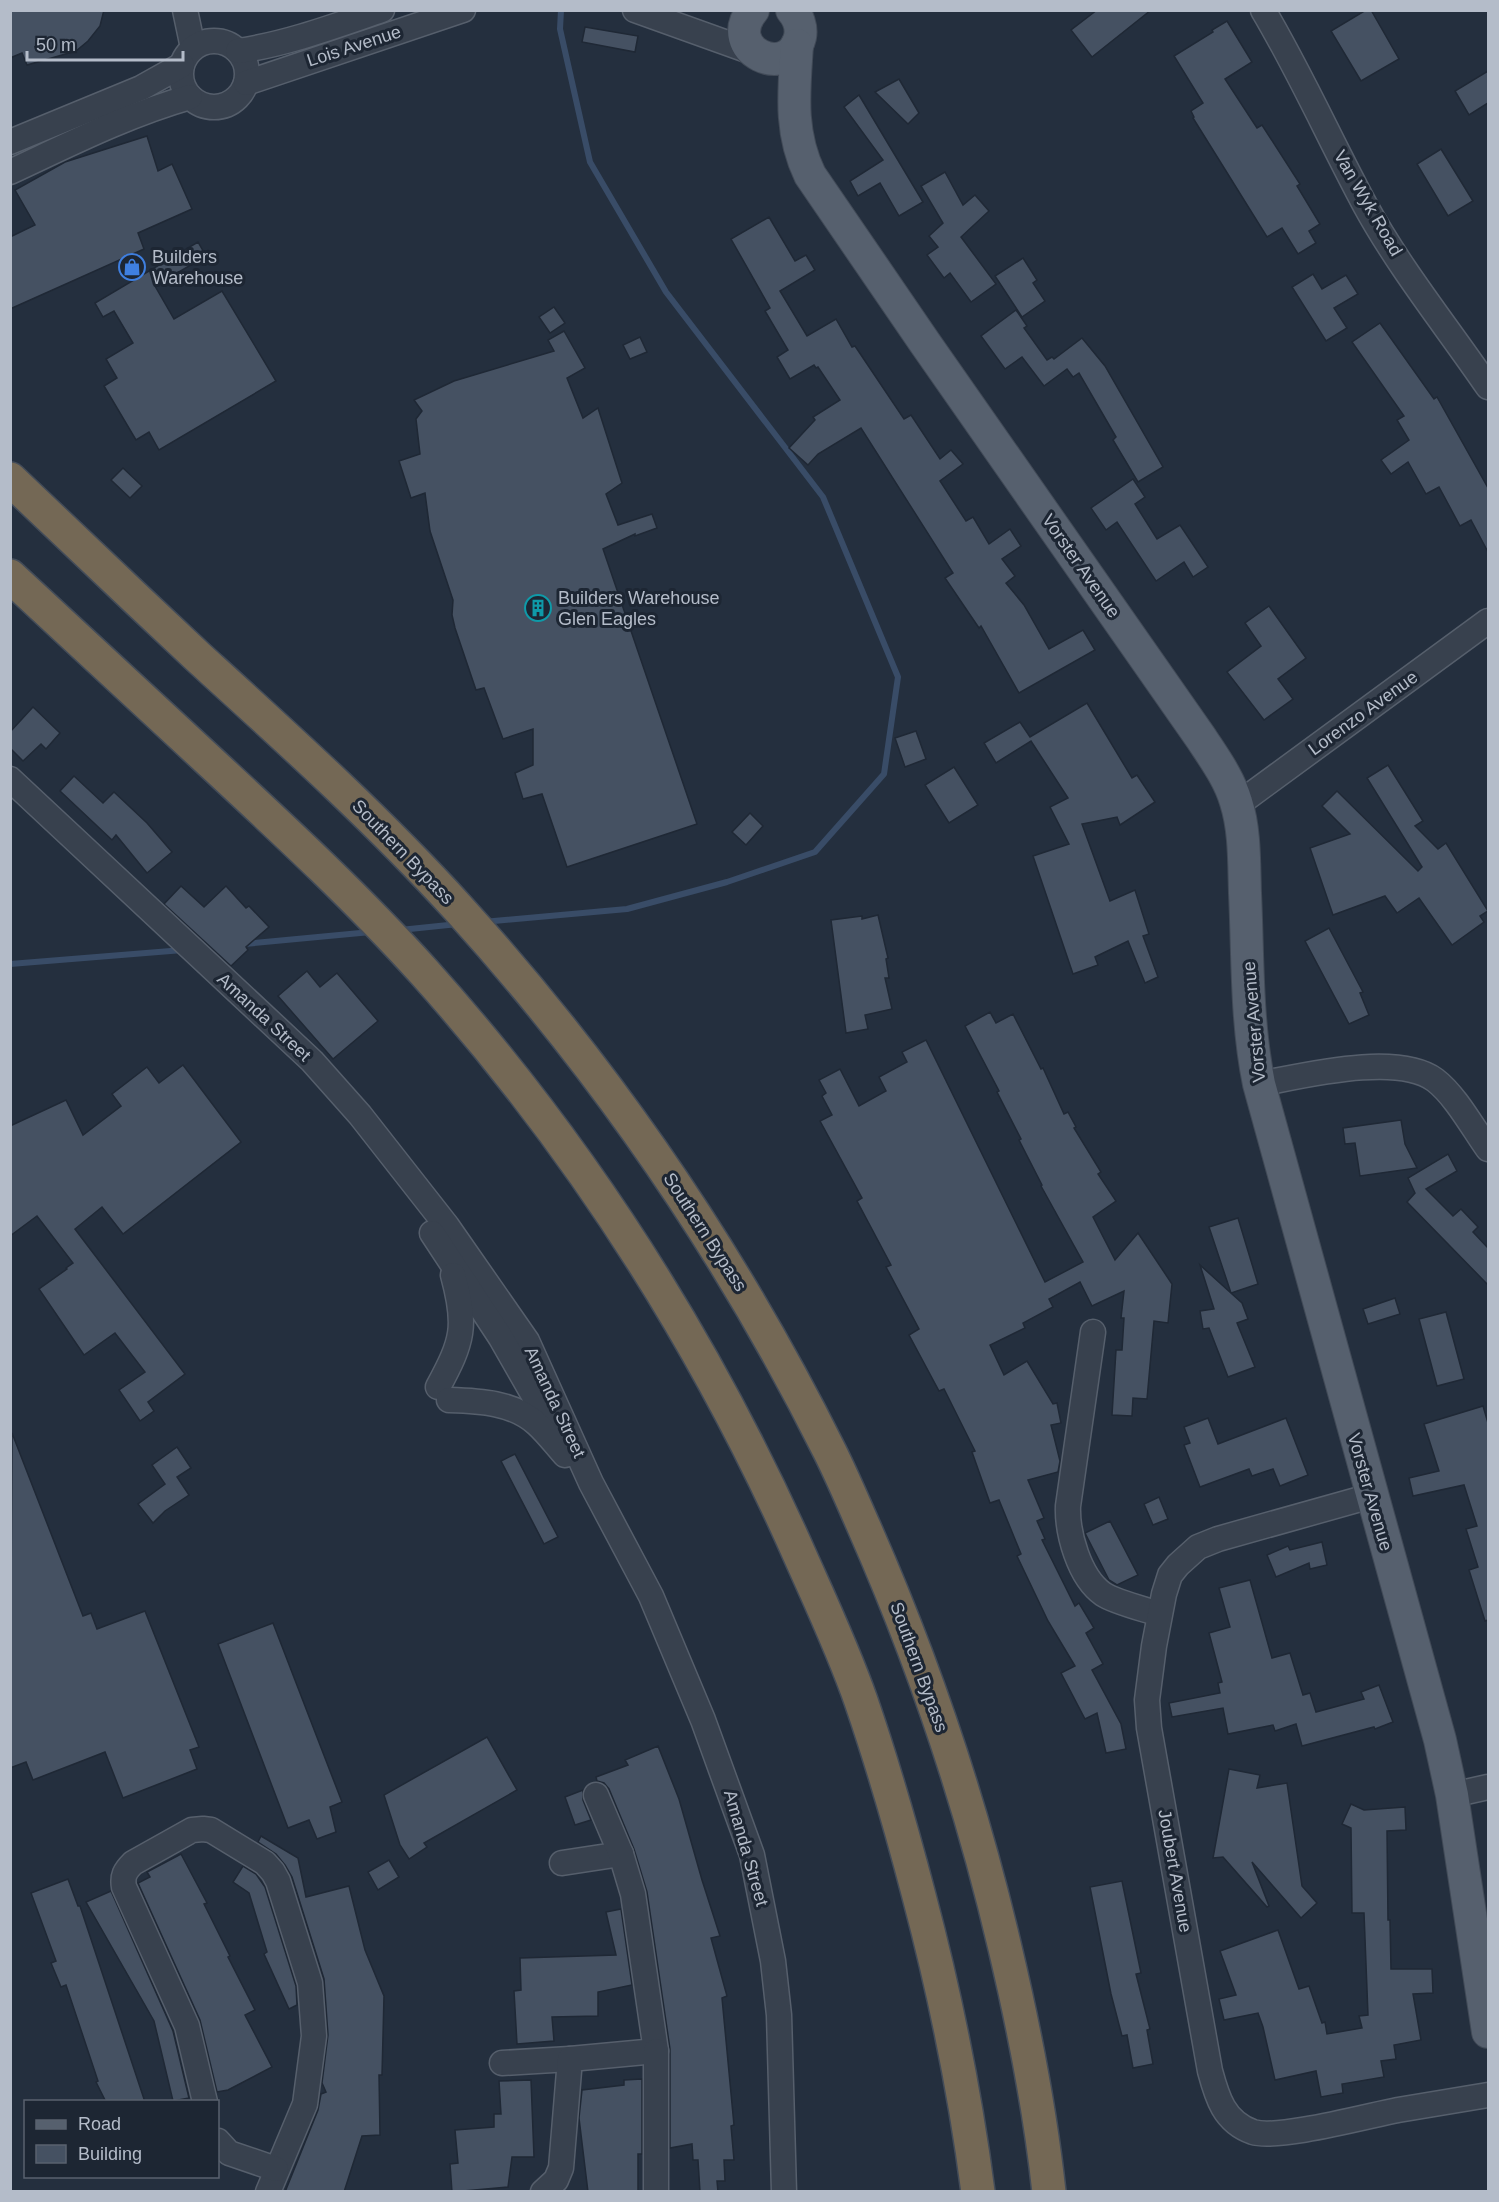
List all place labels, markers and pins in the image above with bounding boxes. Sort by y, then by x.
place label: Builders Warehouse [152,247,243,288]
shop icon: Builders Warehouse [117,252,147,282]
place label: Builders Warehouse Glen Eagles [558,588,719,629]
building icon: Builders Warehouse Glen Eagles [523,593,553,623]

